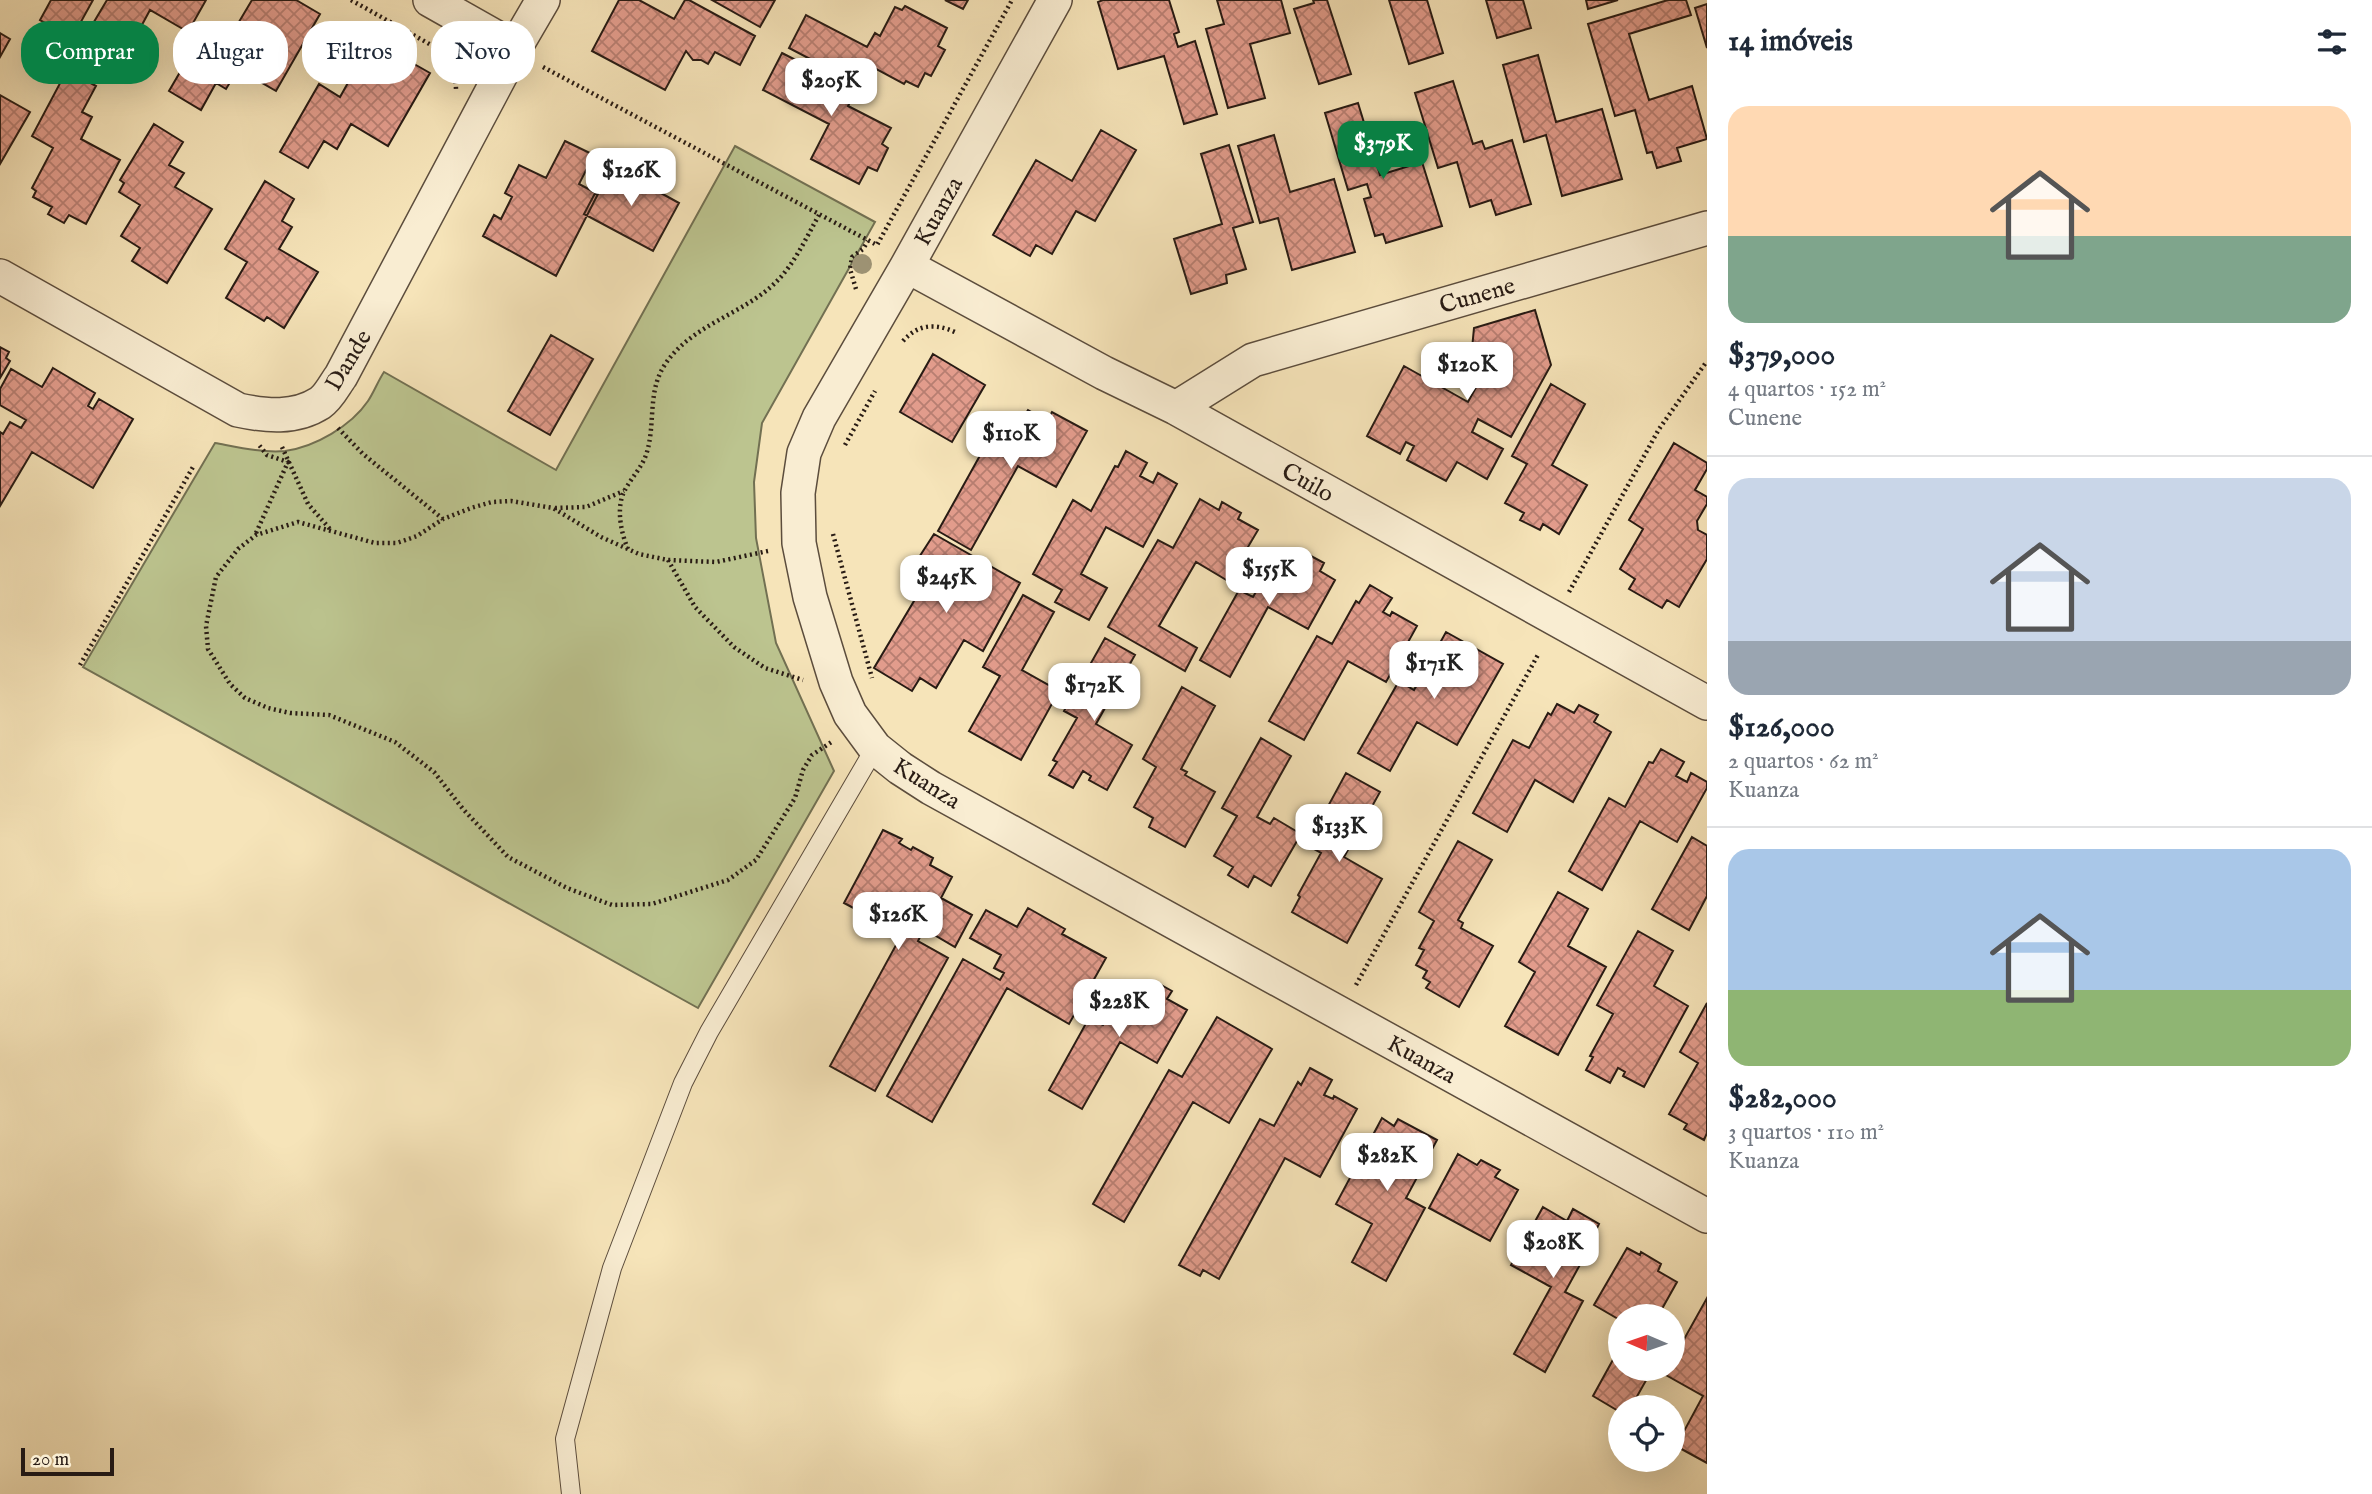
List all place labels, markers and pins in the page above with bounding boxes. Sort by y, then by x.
pin: $205K [782,58,880,118]
pin: $379K [1334,122,1432,181]
pin: $126K [582,148,680,208]
pin: $120K [1418,342,1516,402]
pin: $110K [962,412,1060,471]
pin: $155K [1220,548,1318,607]
pin: $245K [897,556,995,615]
pin: $171K [1385,642,1483,701]
pin: $172K [1045,664,1143,723]
pin: $133K [1290,804,1388,864]
pin: $126K [849,892,947,952]
pin: $228K [1070,979,1168,1039]
pin: $282K [1338,1134,1436,1193]
pin: $208K [1504,1220,1602,1280]

